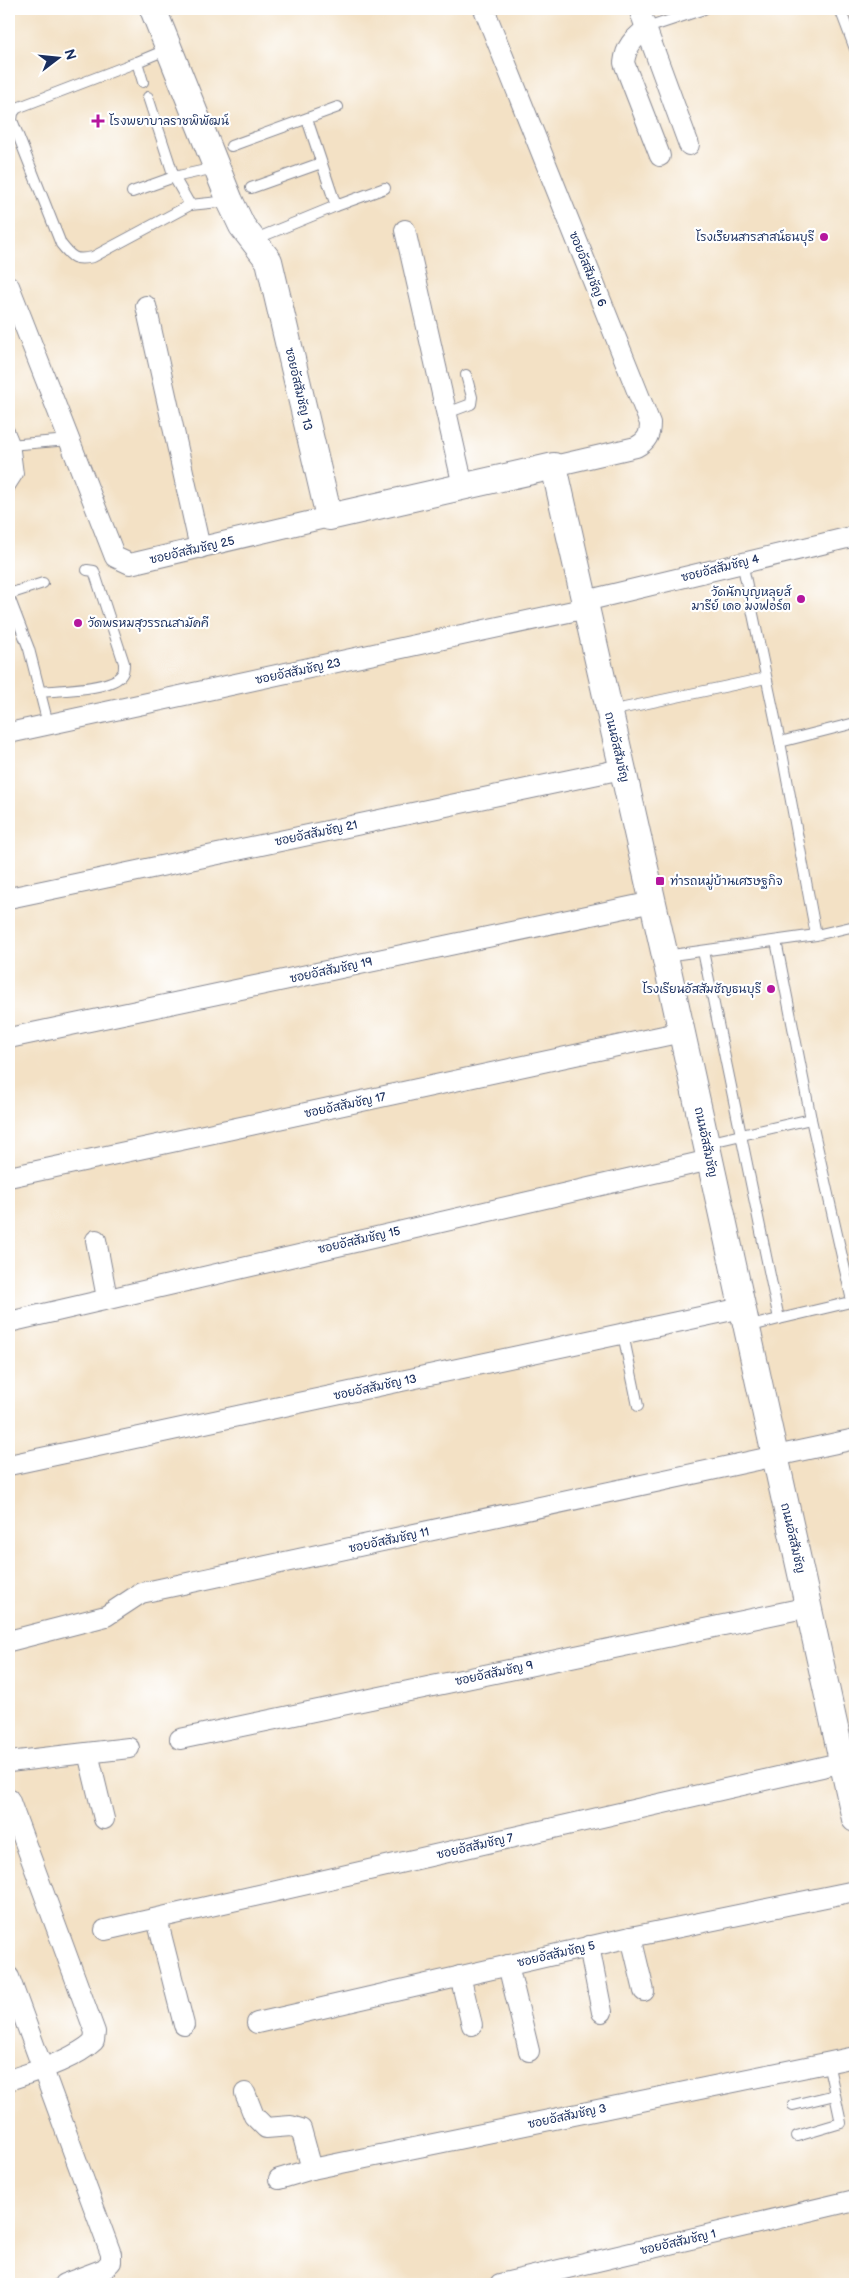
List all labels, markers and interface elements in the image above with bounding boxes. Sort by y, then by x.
north arrow [32,32,82,82]
text: N [60,47,80,62]
place label: โรงพยาบาลราชพิพัฒน์ [109,113,229,129]
marker: โรงพยาบาลราชพิพัฒน์ [91,114,105,128]
street label: ซอยอัสสัมชัญ 6 [566,229,609,309]
place label: โรงเรียนสารสาสน์ธนบุรี [696,229,814,246]
marker: โรงเรียนสารสาสน์ธนบุรี [818,231,830,243]
street label: ซอยอัสสัมชัญ 13 [282,346,315,432]
street label: ซอยอัสสัมชัญ 25 [148,533,236,568]
street label: ซอยอัสสัมชัญ 4 [680,551,761,585]
place label: วัดนักบุญหลุยส์ มารีย์ เดอ มงฟอร์ต [692,584,793,614]
marker: วัดนักบุญหลุยส์ มารีย์ เดอ มงฟอร์ต [795,593,807,605]
place label: วัดพรหมสุวรรณสามัคคี [88,616,209,632]
marker: วัดพรหมสุวรรณสามัคคี [72,617,84,629]
street label: ซอยอัสสัมชัญ 23 [254,655,342,688]
street label: ถนนอัสสัมชัญ [601,711,632,784]
street label: ซอยอัสสัมชัญ 21 [273,817,359,850]
place label: ท่ารถหมู่บ้านเศรษฐกิจ [670,873,783,890]
marker: ท่ารถหมู่บ้านเศรษฐกิจ [654,875,666,887]
street label: ซอยอัสสัมชัญ 19 [288,954,374,987]
place label: โรงเรียนอัสสัมชัญธนบุรี [642,981,761,998]
marker: โรงเรียนอัสสัมชัญธนบุรี [765,983,777,995]
street label: ซอยอัสสัมชัญ 17 [303,1089,387,1121]
street label: ถนนอัสสัมชัญ [691,1106,720,1179]
street label: ซอยอัสสัมชัญ 15 [316,1224,402,1257]
street label: ซอยอัสสัมชัญ 13 [332,1371,418,1404]
street label: ถนนอัสสัมชัญ [777,1502,808,1575]
street label: ซอยอัสสัมชัญ 11 [347,1525,431,1556]
street label: ซอยอัสสัมชัญ 9 [454,1658,535,1689]
street label: ซอยอัสสัมชัญ 7 [435,1830,515,1863]
street label: ซอยอัสสัมชัญ 5 [516,1938,597,1971]
street label: ซอยอัสสัมชัญ 3 [526,2101,608,2132]
street label: ซอยอัสสัมชัญ 1 [639,2226,717,2258]

